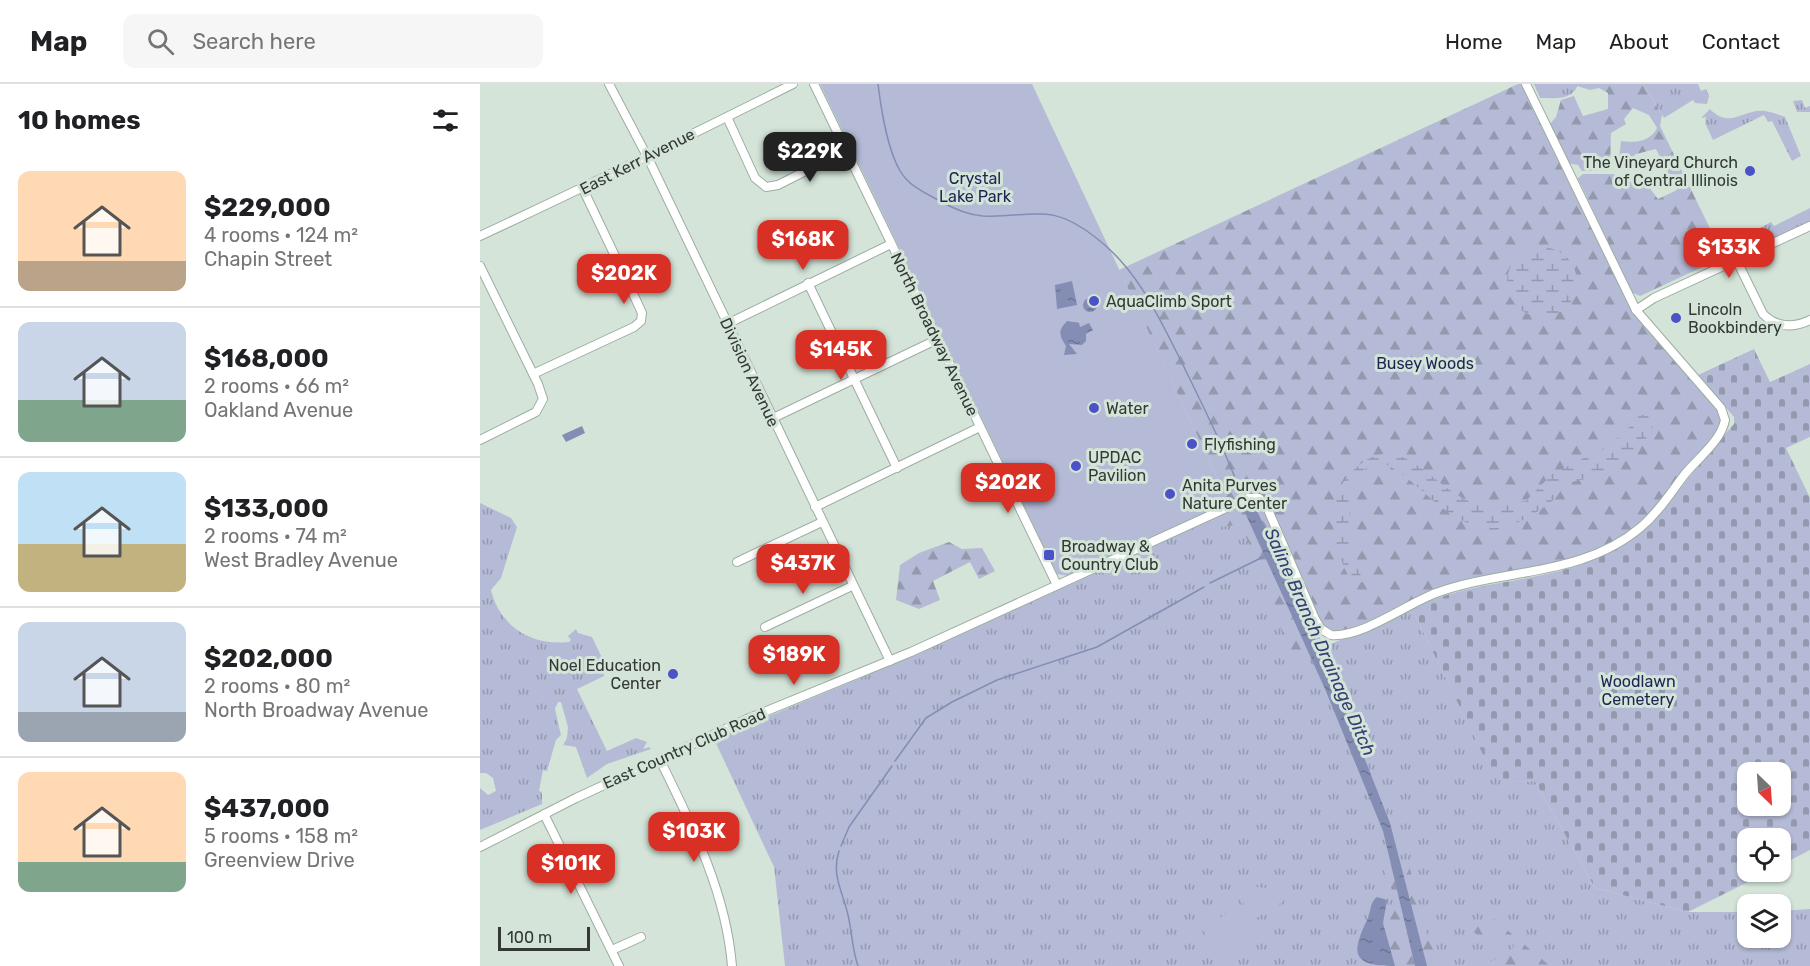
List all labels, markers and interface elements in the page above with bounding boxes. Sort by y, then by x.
search box [123,14,543,68]
text: Map [30,25,87,58]
icon: search [144,25,177,58]
text: Search here [192,28,316,55]
text: Home [1445,29,1502,54]
text: Map [1535,29,1576,54]
text: About [1609,29,1669,54]
text: Contact [1702,29,1780,54]
icon: filters [429,104,462,137]
text: 10 homes [18,105,141,136]
street label: East Kerr Avenue [577,124,698,199]
pin: $229K [768,132,852,183]
text: $229K [777,139,843,163]
place label: The Vineyard Church of Central Illinois [1583,153,1738,190]
marker: The Vineyard Church of Central Illinois [1743,164,1757,178]
park label: Crystal Lake Park [939,169,1012,206]
text: $229,000 [204,192,331,223]
icon: home [66,195,138,267]
pin: $168K [761,220,845,271]
text: 4 rooms · 124 m² [204,223,358,247]
text: $168K [771,227,835,251]
pin: $133K [1687,228,1771,279]
text: $133K [1698,235,1760,259]
text: Chapin Street [204,247,332,271]
street label: North Broadway Avenue [887,249,982,419]
pin: $202K [582,254,666,305]
text: $202K [591,261,657,285]
place label: AquaClimb Sport [1106,292,1232,311]
marker: AquaClimb Sport [1087,294,1101,308]
place label: Lincoln Bookbindery [1688,300,1782,337]
marker: Lincoln Bookbindery [1669,311,1683,325]
street label: Division Avenue [716,315,783,430]
pin: $145K [799,330,883,381]
text: $145K [809,337,873,361]
text: $168,000 [204,343,329,374]
icon: home [66,346,138,418]
park label: Busey Woods [1376,354,1474,373]
text: 2 rooms · 66 m² [204,374,349,398]
text: Oakland Avenue [204,398,353,422]
place label: Water [1106,399,1149,418]
marker: Water [1087,401,1101,415]
place label: Flyfishing [1204,435,1276,454]
marker: Flyfishing [1185,437,1199,451]
place label: UPDAC Pavilion [1088,448,1146,485]
marker: UPDAC Pavilion [1069,459,1083,473]
pin: $202K [966,463,1050,514]
text: $202K [975,470,1041,494]
place label: Anita Purves Nature Center [1182,476,1287,513]
marker: Anita Purves Nature Center [1163,487,1177,501]
text: $133,000 [204,493,329,524]
icon: home [66,496,138,568]
text: 2 rooms · 74 m² [204,524,347,548]
water label: Saline Branch Drainage Ditch [1260,525,1380,759]
place label: Broadway & Country Club [1061,537,1158,574]
pin: $437K [761,544,845,595]
text: West Bradley Avenue [204,548,398,572]
marker: Broadway & Country Club [1042,548,1056,562]
text: $437K [771,551,835,575]
pin: $189K [752,635,836,686]
text: $189K [763,642,825,666]
text: $202,000 [204,643,333,674]
icon: home [66,646,138,718]
place label: Noel Education Center [549,656,661,693]
marker: Noel Education Center [666,667,680,681]
park label: Woodlawn Cemetery [1600,672,1676,709]
text: 2 rooms · 80 m² [204,674,350,698]
text: North Broadway Avenue [204,698,429,722]
street label: East Country Club Road [600,704,769,793]
north arrow [1737,762,1791,816]
map controls [1737,762,1791,948]
text: $437,000 [204,793,330,824]
icon: home [66,796,138,868]
pin: $103K [652,812,736,863]
text: $103K [662,819,726,843]
text: 5 rooms · 158 m² [204,824,358,848]
button: locate [1737,828,1791,882]
pin: $101K [529,844,613,895]
text: Greenview Drive [204,848,355,872]
text: $101K [541,851,601,875]
button: layers [1737,894,1791,948]
scale bar [498,924,590,952]
text: 100 m [507,928,552,947]

